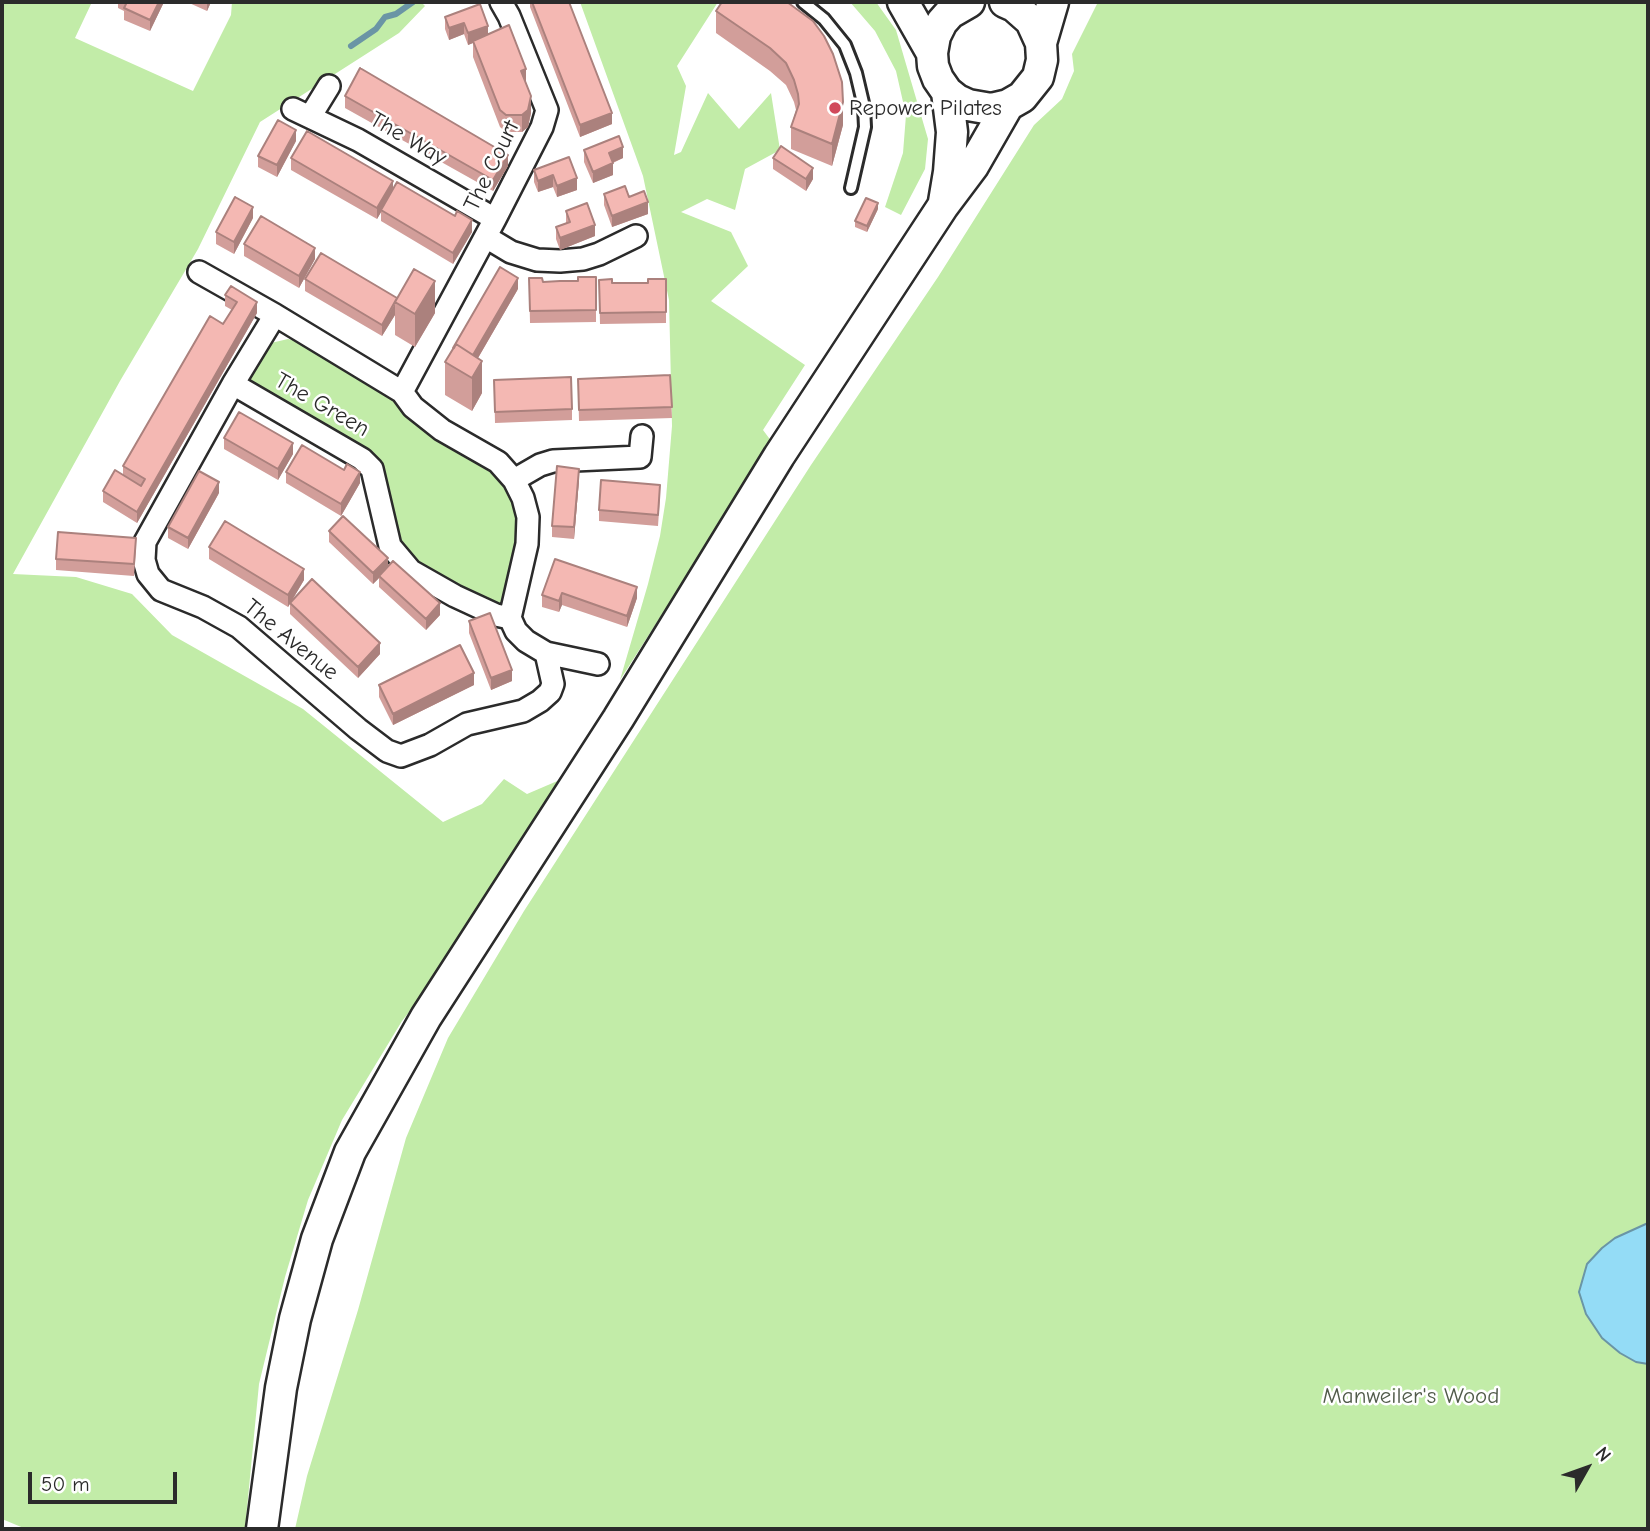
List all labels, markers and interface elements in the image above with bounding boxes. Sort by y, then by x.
place label: Repower Pilates [849,94,1002,122]
marker: Repower Pilates [827,100,843,116]
street label: The Way [365,106,451,172]
street label: The Court [458,116,526,216]
street label: The Green [270,367,374,443]
street label: The Avenue [238,594,344,686]
park label: Manweiler's Wood [1323,1382,1499,1410]
north arrow [1552,1433,1622,1503]
text: N [1591,1443,1615,1466]
scale bar [32,1458,180,1502]
text: 50 m [41,1472,90,1496]

